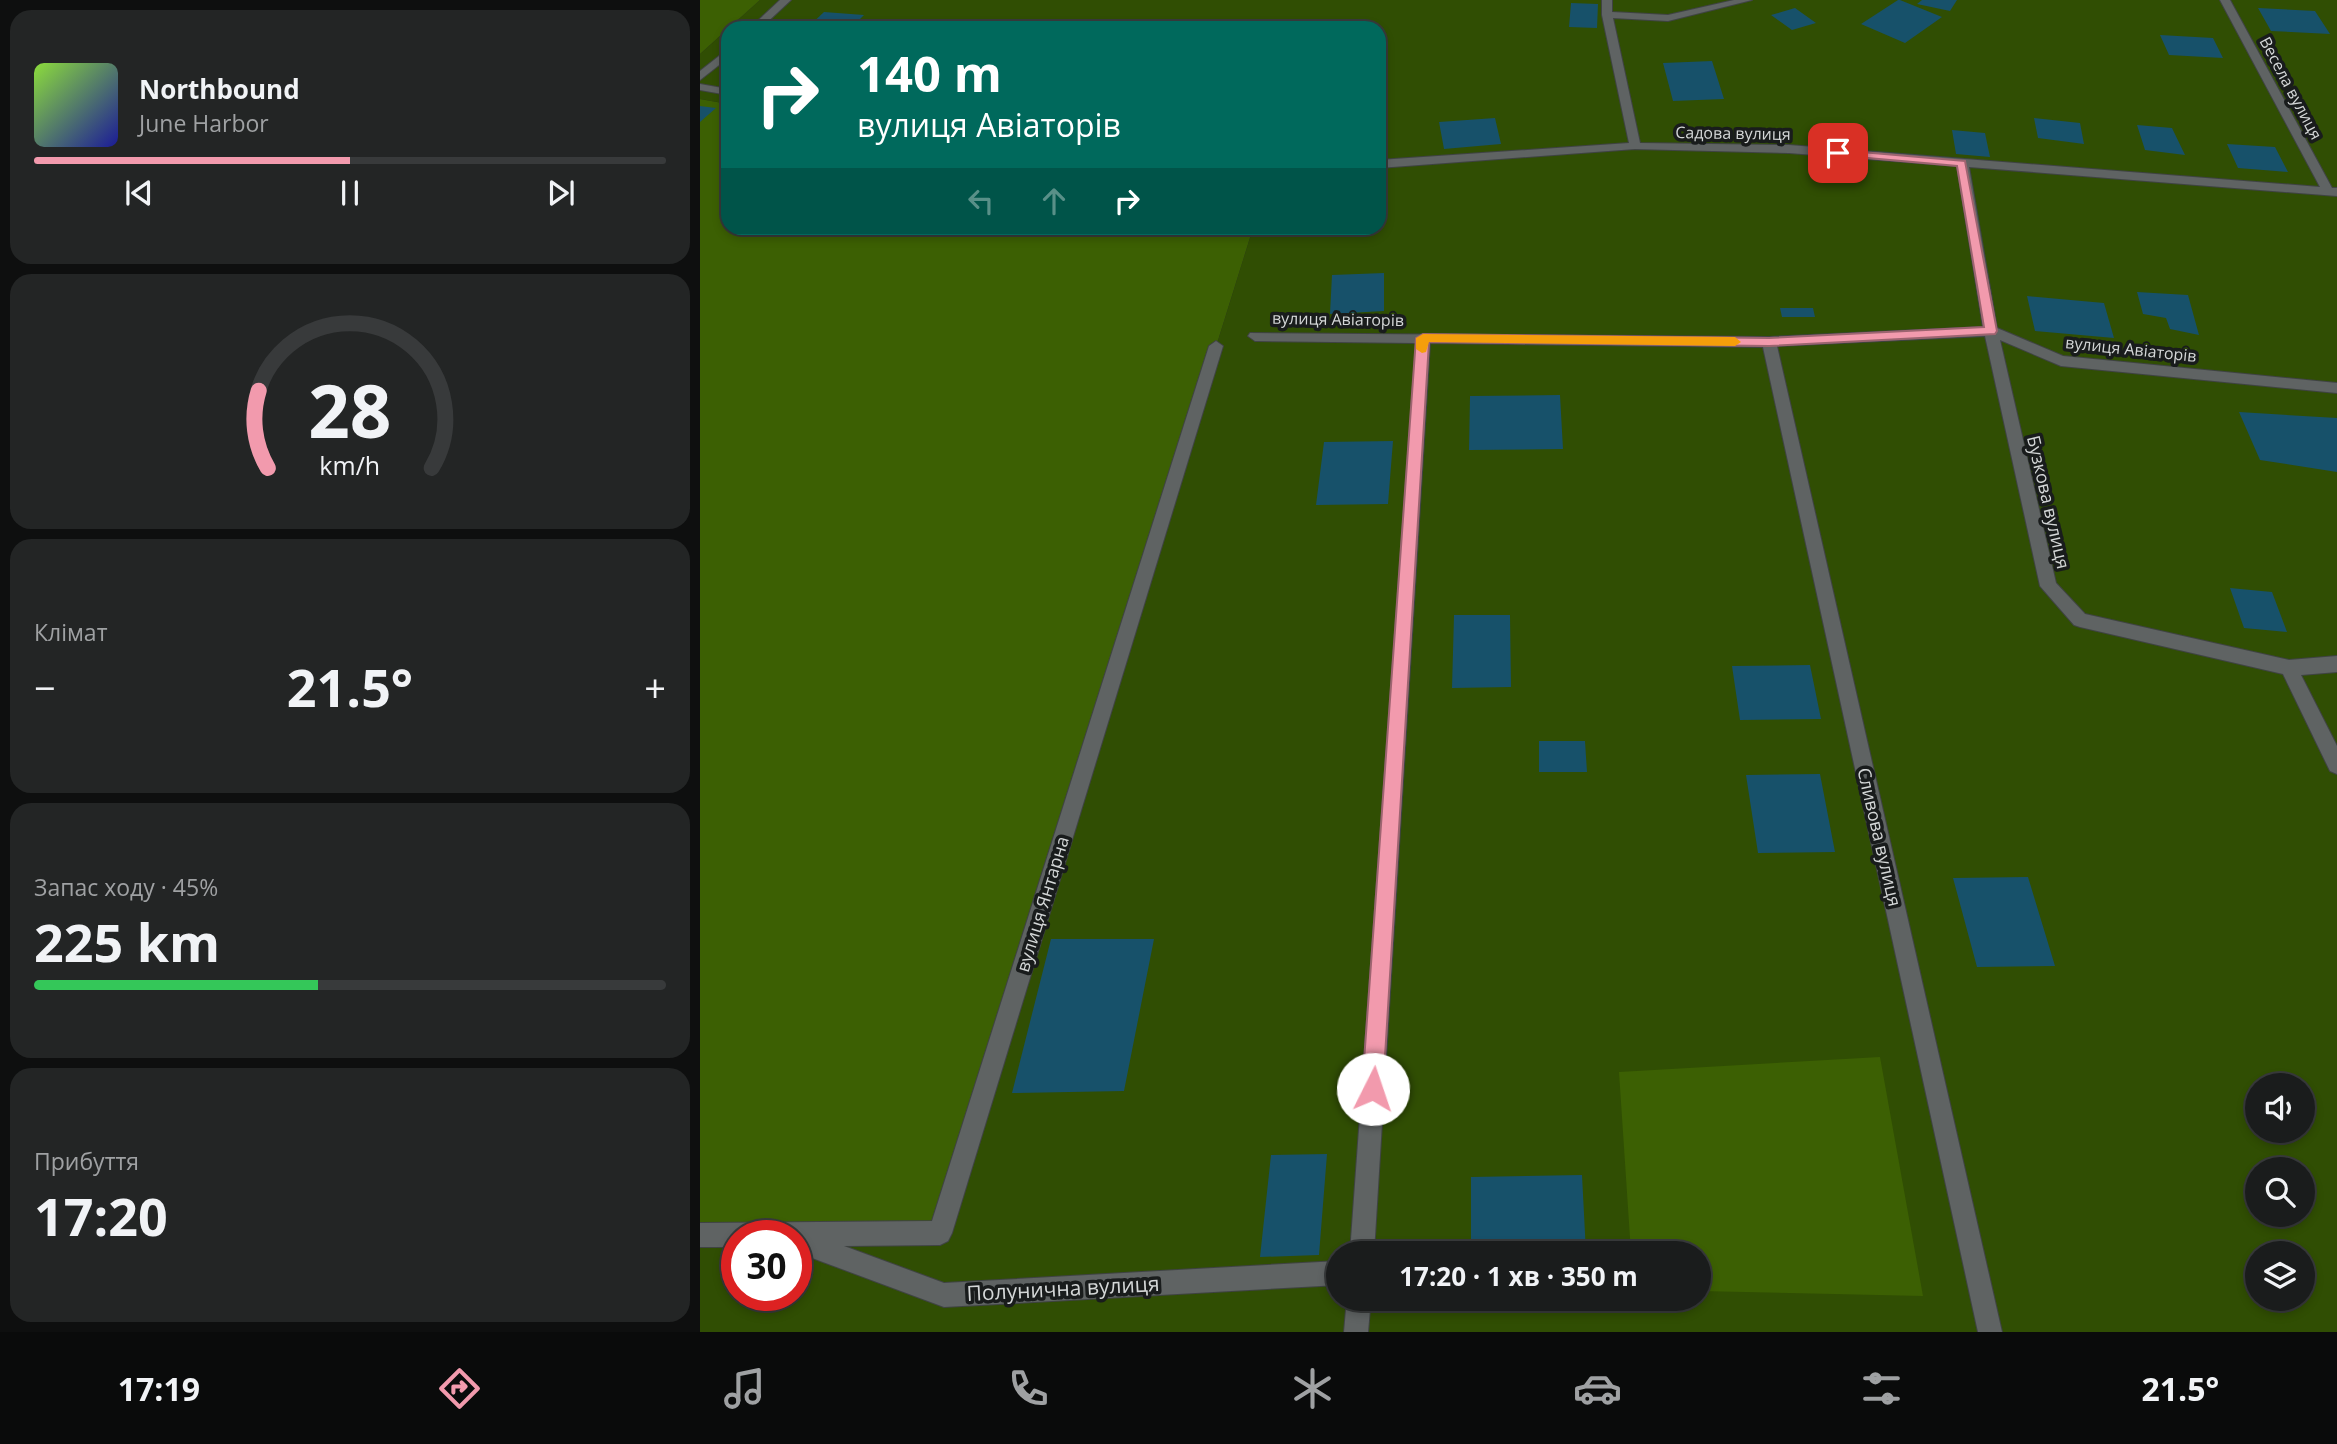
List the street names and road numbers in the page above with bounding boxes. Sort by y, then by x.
street label: Весела вулиця [2255,33,2327,143]
street label: Садова вулиця [1675,121,1791,145]
street label: вулиця Авіаторів [1272,307,1404,331]
street label: вулиця Авіаторів [2064,331,2198,367]
street label: Бузкова вулиця [2022,433,2076,571]
street label: Сливова вулиця [1852,765,1908,909]
street label: вулиця Янтарна [1010,833,1074,975]
street label: Полунична вулиця [966,1269,1160,1307]

